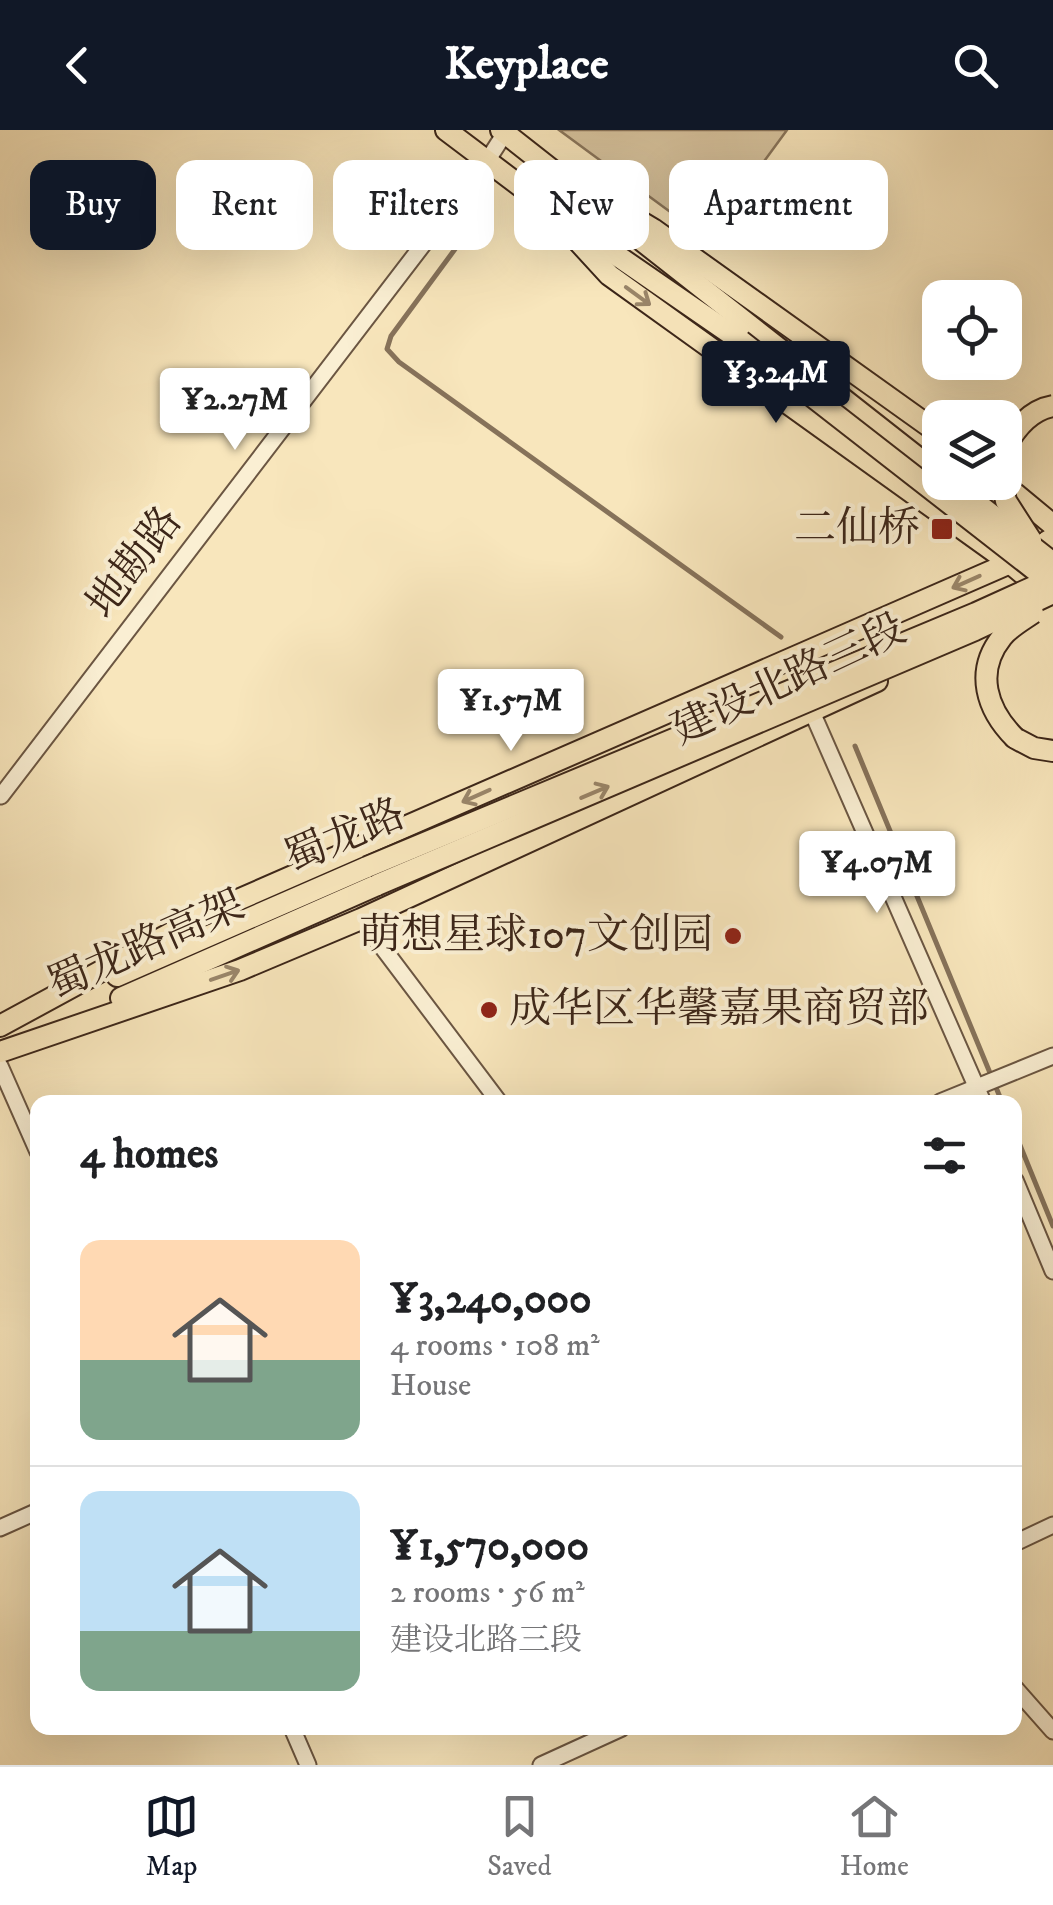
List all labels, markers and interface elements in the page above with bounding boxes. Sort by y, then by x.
text: Keyplace [444,37,609,93]
icon: back [50,38,105,93]
icon: search [948,38,1003,93]
chip: Buy [30,160,156,250]
chip: Rent [176,160,313,250]
chip: Filters [333,160,494,250]
chip: New [514,160,649,250]
chip: Apartment [669,160,888,250]
map controls [922,280,1022,500]
button: locate [922,280,1022,380]
one-way arrow [624,285,652,306]
pin: ¥3.24M [695,341,857,426]
text: ¥3.24M [724,353,828,393]
pin: ¥2.27M [154,368,316,453]
text: ¥2.27M [182,380,288,420]
button: layers [922,400,1022,500]
street label: 地勘路 [76,497,194,629]
place label: 二仙桥 [794,503,920,555]
marker: 二仙桥 [929,516,955,542]
one-way arrow [951,574,982,592]
street label: 建设北路三段 [664,603,914,757]
pin: ¥1.57M [430,669,592,754]
text: ¥1.57M [460,681,562,721]
one-way arrow [579,782,610,800]
street label: 蜀龙路 [277,788,413,886]
one-way arrow [461,788,492,806]
pin: ¥4.07M [796,831,958,916]
text: ¥4.07M [821,843,933,883]
street label: 蜀龙路高架 [39,880,253,1012]
place label: 萌想星球107文创园 [359,910,713,962]
marker: 萌想星球107文创园 [722,925,744,947]
one-way arrow [208,965,239,983]
place label: 成华区华馨嘉果商贸部 [509,984,929,1036]
marker: 成华区华馨嘉果商贸部 [478,999,500,1021]
icon: filters [917,1128,972,1183]
text: 4 homes [80,1129,218,1181]
text: ¥3,240,000 [390,1274,592,1326]
icon: home [160,1280,280,1400]
text: 4 rooms · 108 m² [390,1326,600,1366]
text: House [390,1366,471,1406]
text: ¥1,570,000 [390,1521,589,1573]
icon: home [160,1531,280,1651]
text: 2 rooms · 56 m² [390,1573,585,1613]
text: 建设北路三段 [390,1621,582,1661]
tab: Map [144,1789,199,1884]
tab: Saved [487,1789,552,1884]
tab: Home [840,1789,909,1884]

